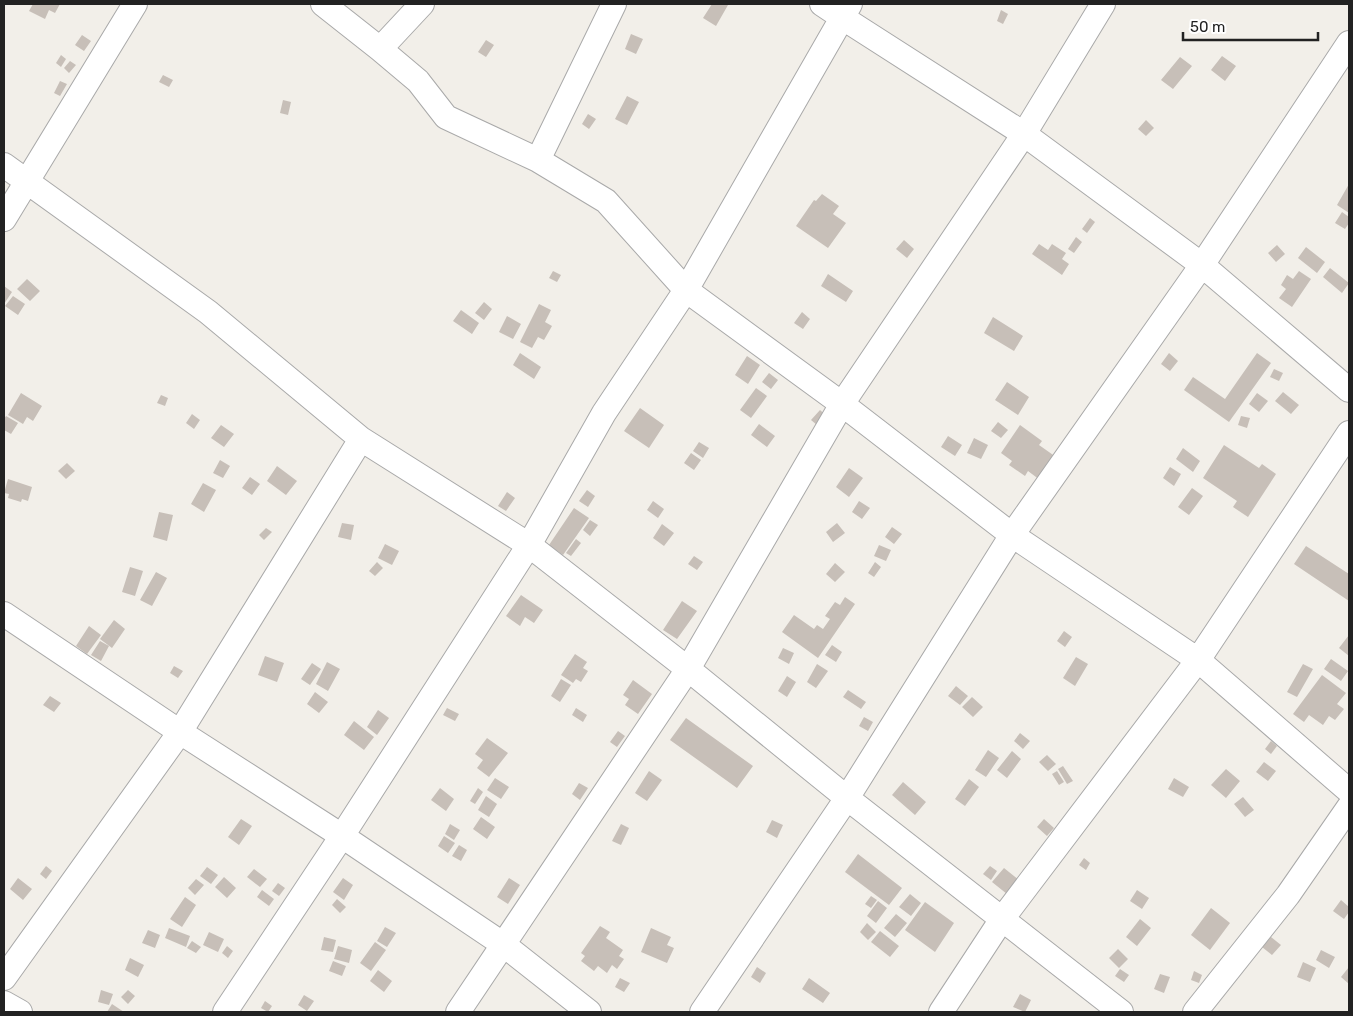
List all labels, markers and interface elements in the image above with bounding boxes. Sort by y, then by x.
scale bar [1183,10,1318,42]
text: 50 m [1190,18,1225,36]

